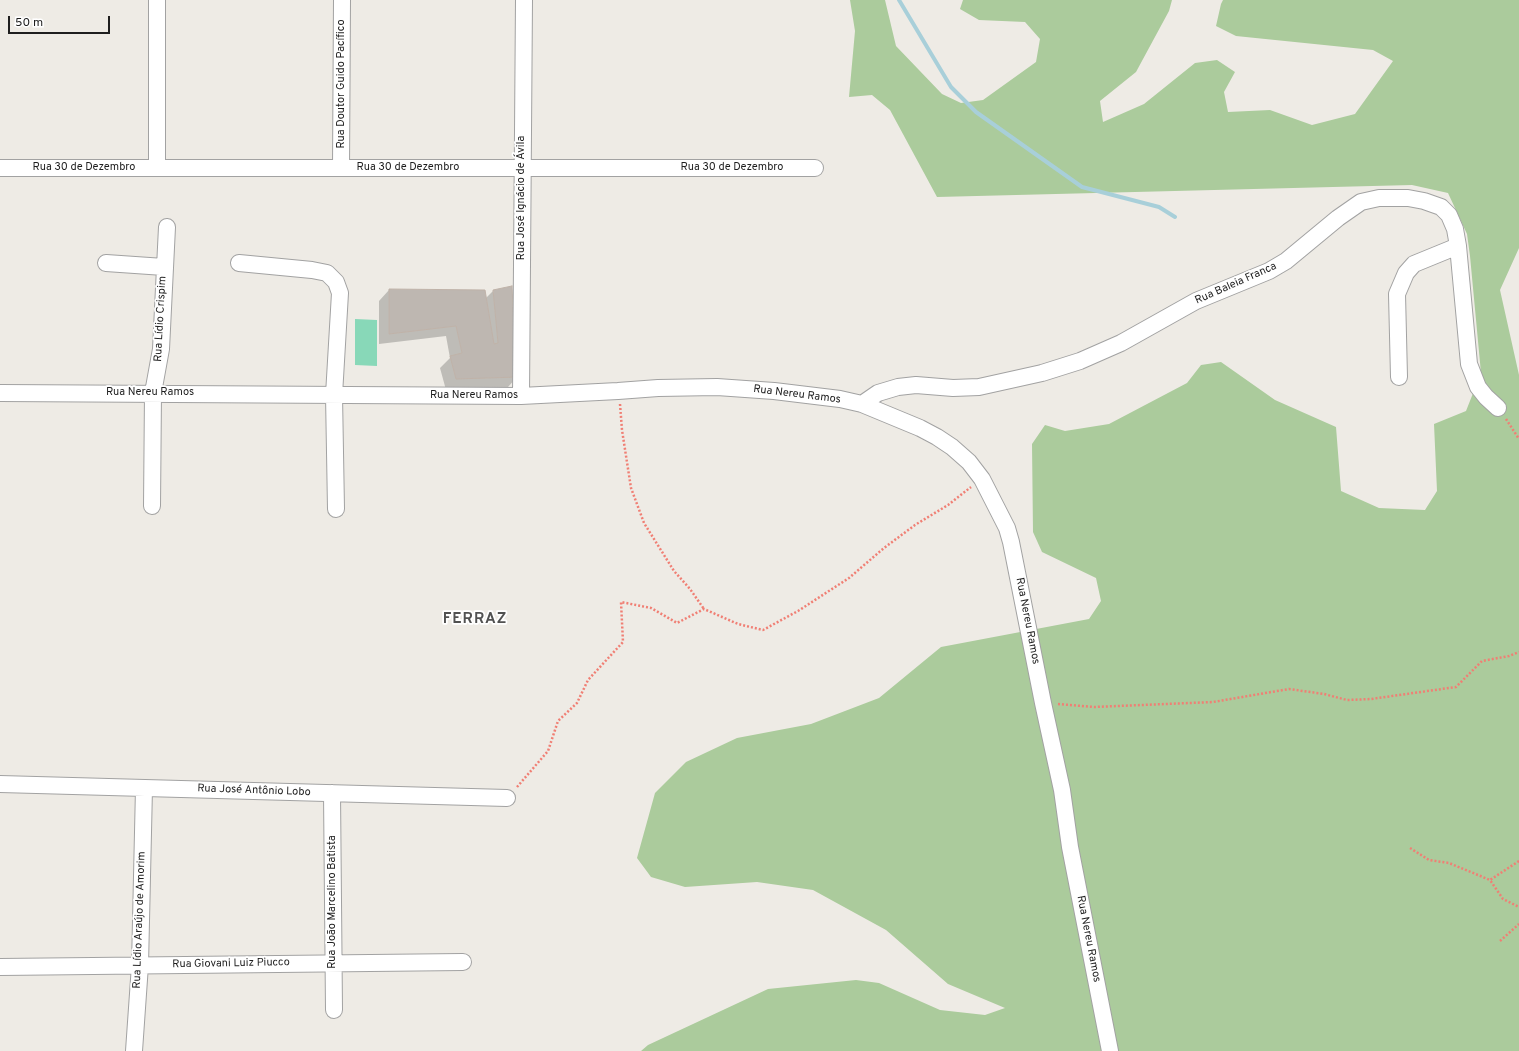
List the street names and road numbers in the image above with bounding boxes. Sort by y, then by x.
street label: Rua Doutor Guido Pacífico [335,19,349,149]
street label: Rua José Ignácio de Ávila [515,136,529,260]
street label: Rua 30 de Dezembro [33,161,135,175]
street label: Rua 30 de Dezembro [357,161,459,175]
street label: Rua 30 de Dezembro [681,161,783,175]
street label: Rua Baleia Franca [1193,260,1279,308]
street label: Rua Lídio Crispim [152,276,170,362]
street label: Rua Nereu Ramos [752,383,842,407]
street label: Rua Nereu Ramos [106,386,194,400]
street label: Rua Nereu Ramos [430,389,518,403]
street label: Rua Nereu Ramos [1012,576,1042,666]
street label: Rua José Antônio Lobo [197,782,311,800]
street label: Rua João Marcelino Batista [326,835,340,969]
street label: Rua Lídio Araújo de Amorim [131,851,149,989]
street label: Rua Nereu Ramos [1073,894,1103,984]
street label: Rua Giovani Luiz Piucco [172,956,290,972]

